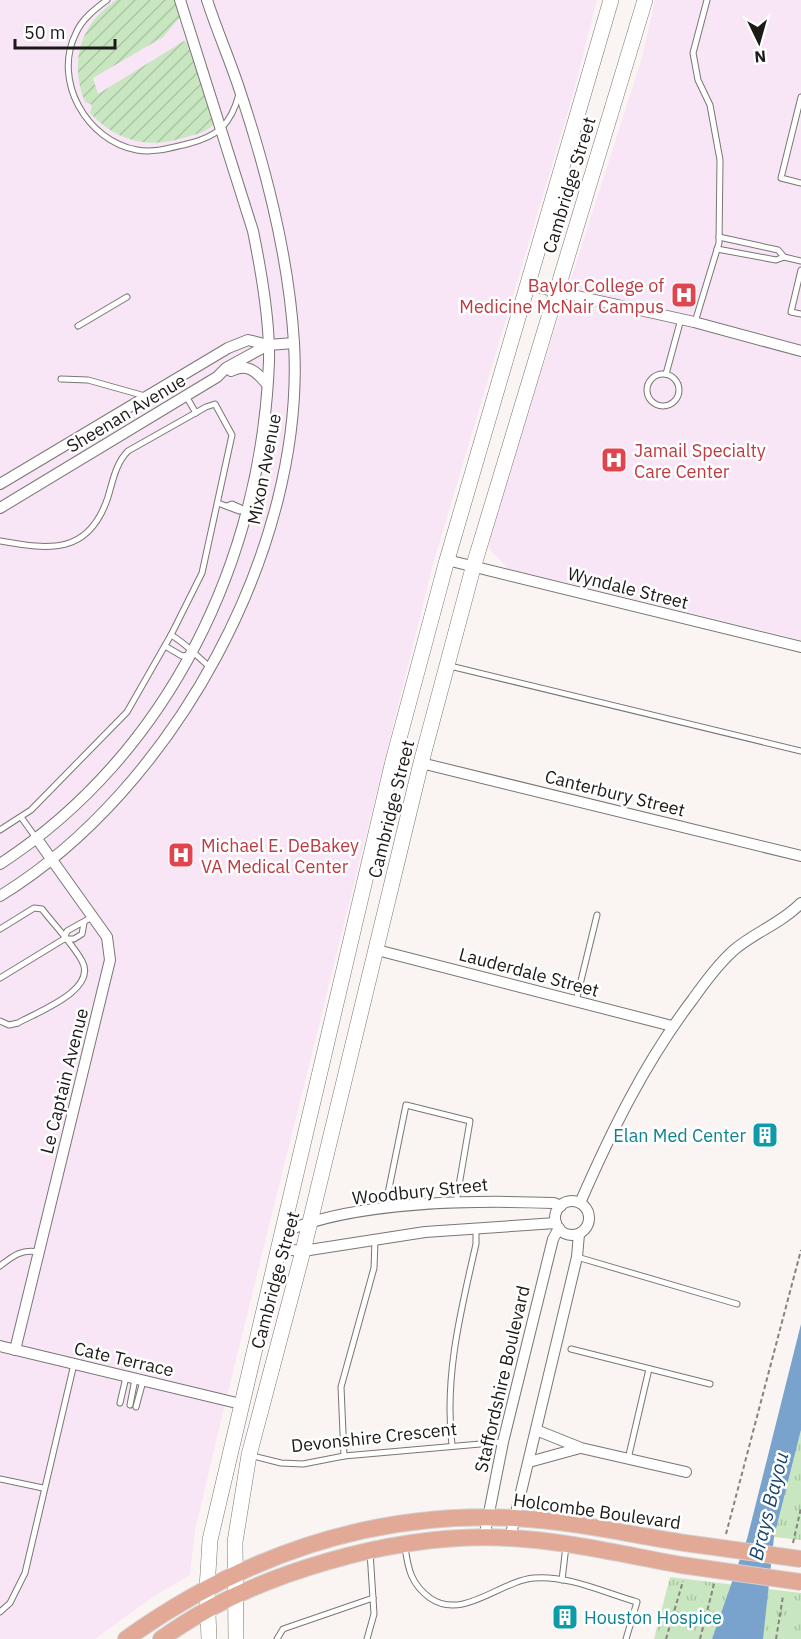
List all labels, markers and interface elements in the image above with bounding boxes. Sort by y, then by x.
scale bar [15,12,116,50]
north arrow [729,12,789,72]
text: 50 m [24,21,66,44]
text: N [754,46,767,67]
street label: Cambridge Street [537,114,601,256]
place label: Baylor College of Medicine McNair Campus [459,274,664,318]
hospital icon: Baylor College of Medicine McNair Campus [669,280,699,310]
street label: Sheenan Avenue [62,368,190,458]
street label: Mixon Avenue [242,411,286,527]
place label: Jamail Specialty Care Center [634,439,766,483]
hospital icon: Jamail Specialty Care Center [599,445,629,475]
street label: Wyndale Street [565,562,691,614]
street label: Cambridge Street [363,738,419,880]
street label: Canterbury Street [542,764,688,822]
place label: Michael E. DeBakey VA Medical Center [201,834,359,878]
hospital icon: Michael E. DeBakey VA Medical Center [166,840,196,870]
street label: Lauderdale Street [456,942,602,1002]
street label: Le Captain Avenue [35,1006,93,1156]
building icon: Elan Med Center [750,1120,780,1150]
place label: Elan Med Center [613,1124,746,1147]
street label: Woodbury Street [351,1172,489,1210]
street label: Cambridge Street [246,1209,304,1351]
street label: Staffordshire Boulevard [469,1283,535,1475]
street label: Cate Terrace [72,1336,176,1382]
street label: Devonshire Crescent [290,1417,458,1457]
water label: Brays Bayou [742,1449,794,1563]
street label: Holcombe Boulevard [512,1488,682,1534]
building icon: Houston Hospice [550,1602,580,1632]
place label: Houston Hospice [584,1606,722,1629]

